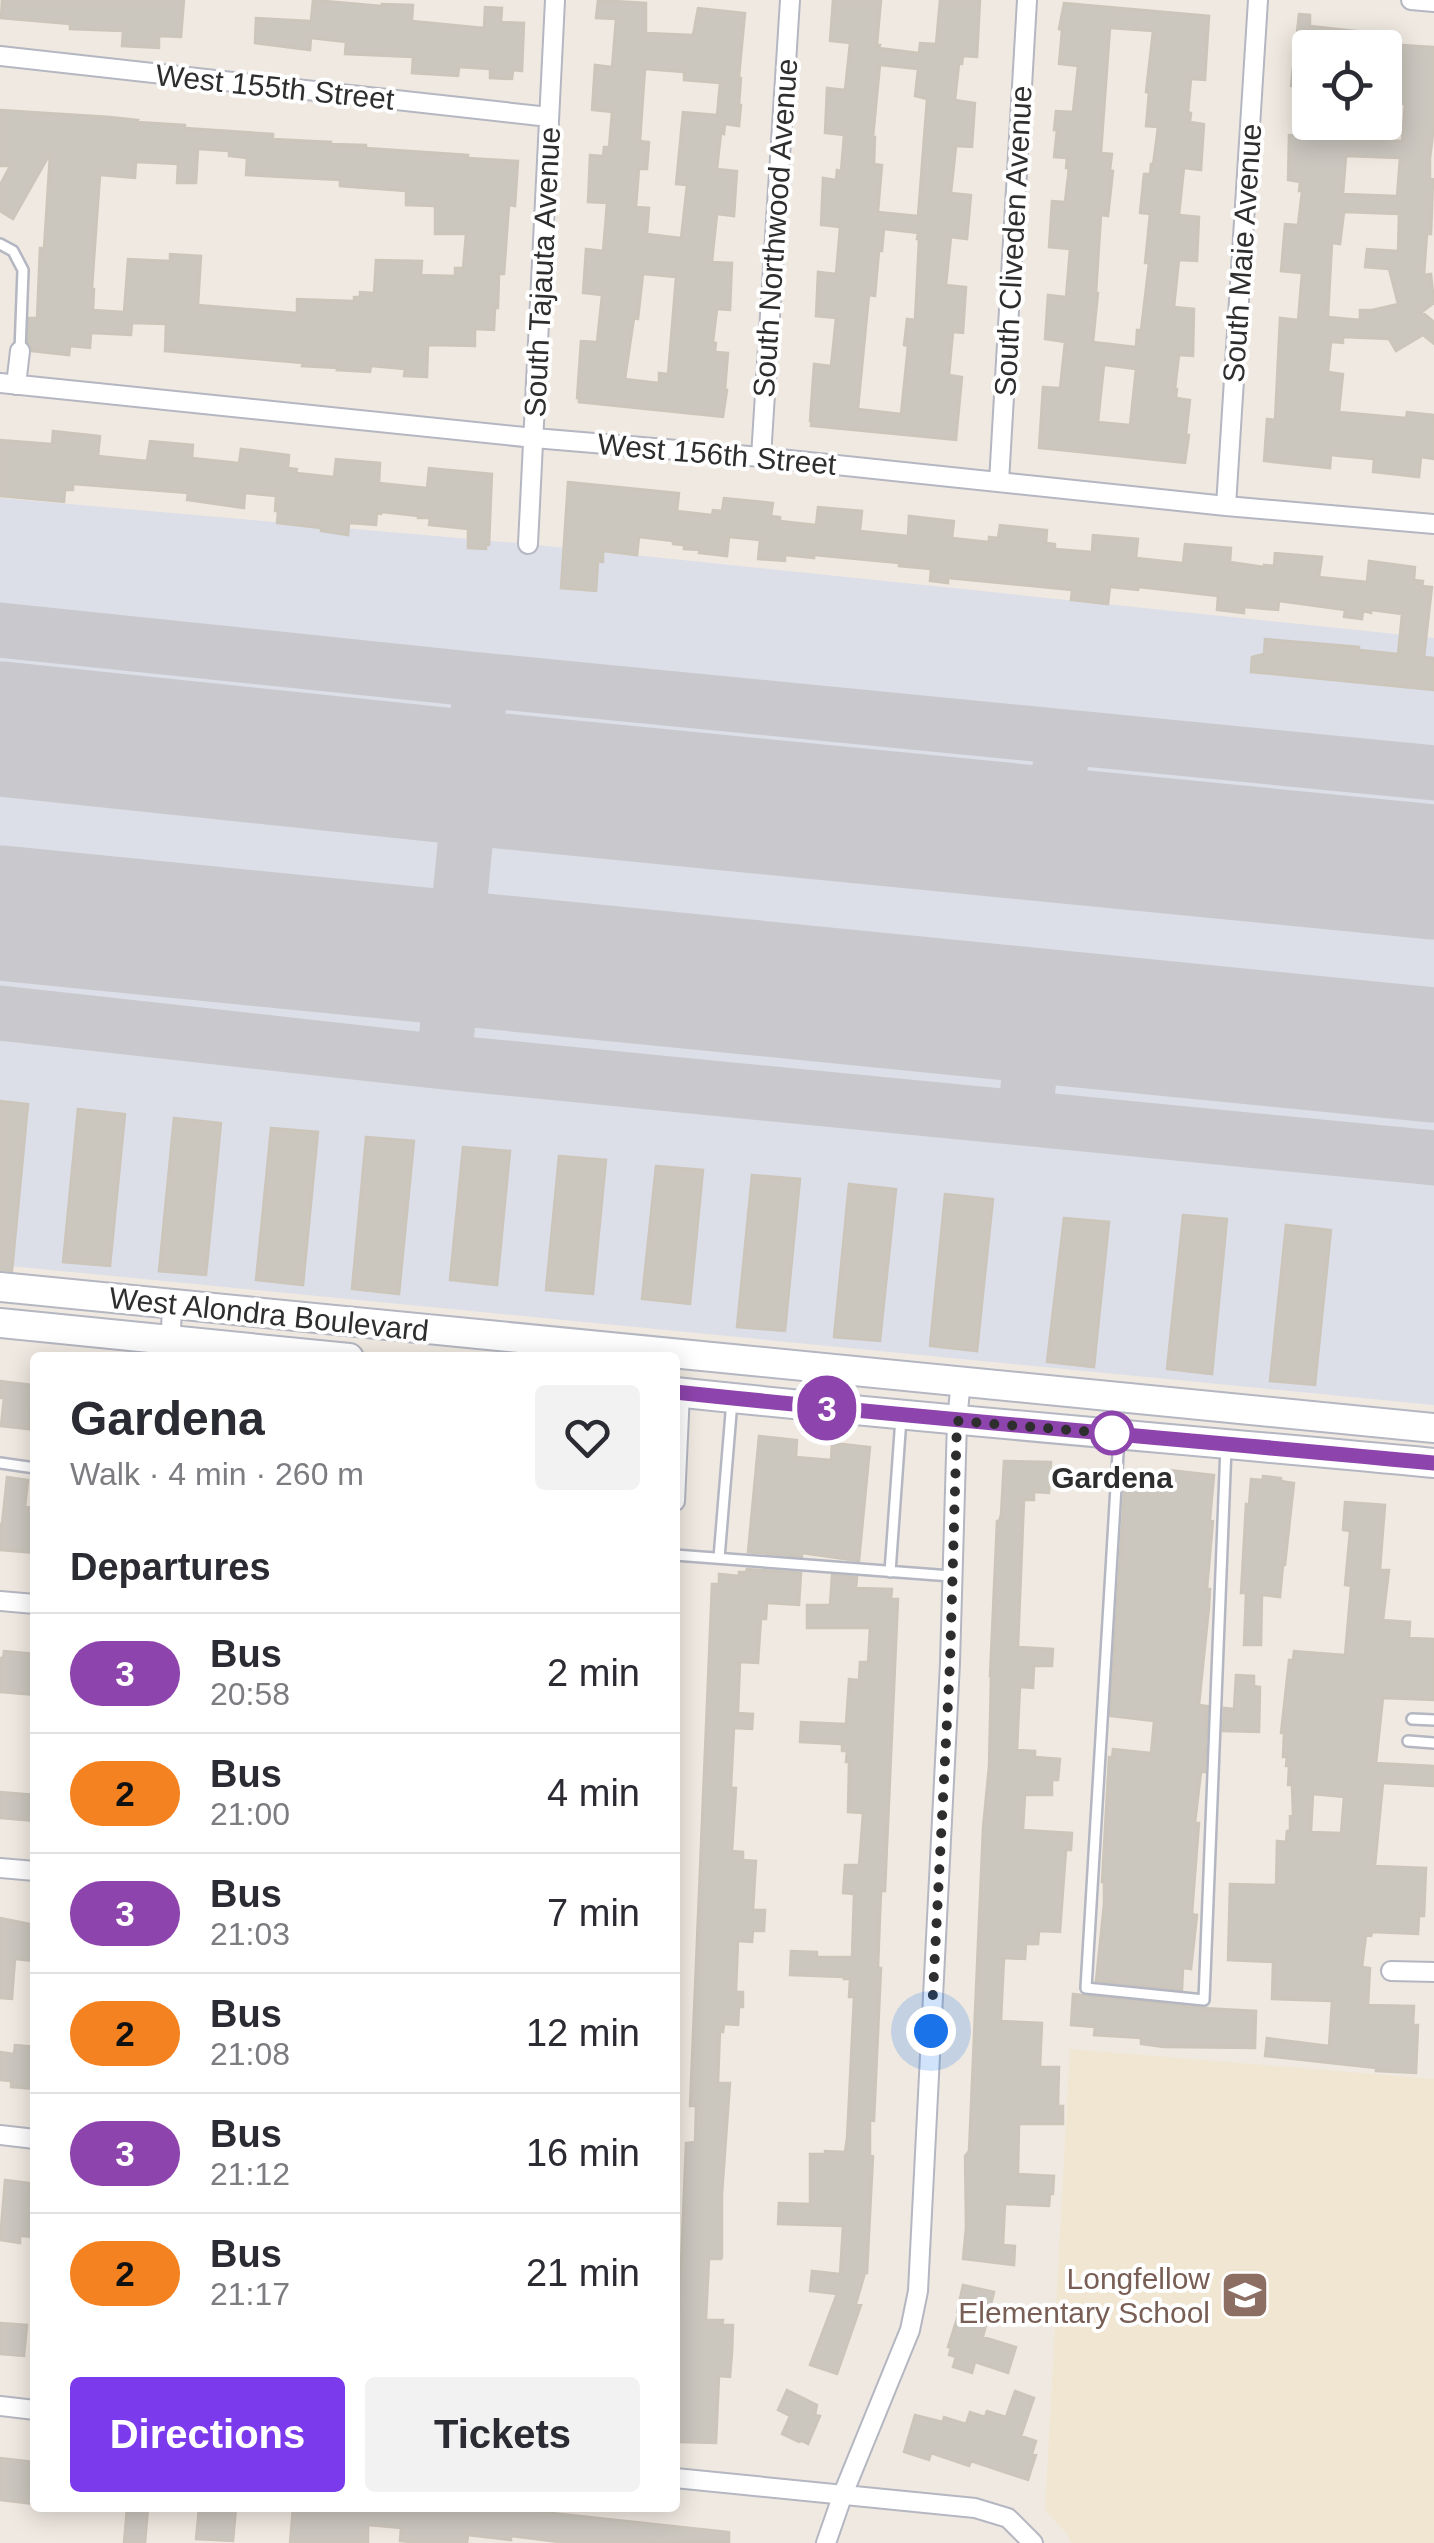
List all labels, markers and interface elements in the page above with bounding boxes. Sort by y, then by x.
map controls [1292,30,1402,140]
button: locate [1292,30,1402,140]
street label: South Northwood Avenue [747,57,803,399]
street label: West 155th Street [154,58,397,116]
street label: South Cliveden Avenue [988,85,1038,397]
street label: South Maie Avenue [1216,122,1268,384]
street label: South Tajauta Avenue [518,126,566,418]
street label: West 156th Street [596,427,838,481]
street label: West Alondra Boulevard [107,1281,431,1347]
line badge: 3 [794,1376,860,1440]
button: heart [535,1385,640,1490]
text: 3 [817,1389,837,1428]
text: Gardena [70,1392,265,1445]
marker: Gardena [1091,1412,1133,1454]
text: Walk · 4 min · 260 m [70,1456,364,1492]
place label: Gardena [1051,1461,1173,1494]
text: Departures [70,1546,271,1588]
text: Bus [210,1633,282,1675]
text: 2 min [547,1652,640,1694]
text: 3 [115,1654,135,1693]
text: 20:58 [210,1676,290,1712]
text: Bus [210,1753,282,1795]
text: 4 min [547,1772,640,1814]
text: 2 [115,1774,135,1813]
text: 21:00 [210,1796,290,1832]
text: Bus [210,1873,282,1915]
text: 7 min [547,1892,640,1934]
text: 3 [115,1894,135,1933]
text: 21:03 [210,1916,290,1952]
text: Bus [210,1993,282,2035]
your location [906,2006,956,2056]
text: 12 min [526,2012,640,2054]
text: 2 [115,2014,135,2053]
text: 21:08 [210,2036,290,2072]
text: Bus [210,2113,282,2155]
text: 16 min [526,2132,640,2174]
text: 3 [115,2134,135,2173]
text: 21:12 [210,2156,290,2192]
text: Bus [210,2233,282,2275]
text: 21 min [526,2252,640,2294]
text: 2 [115,2254,135,2293]
place label: Longfellow Elementary School [958,2262,1210,2329]
school or university icon: Longfellow Elementary School [1219,2269,1271,2321]
text: 21:17 [210,2276,290,2312]
button: Directions [70,2377,345,2492]
button: Tickets [365,2377,640,2492]

